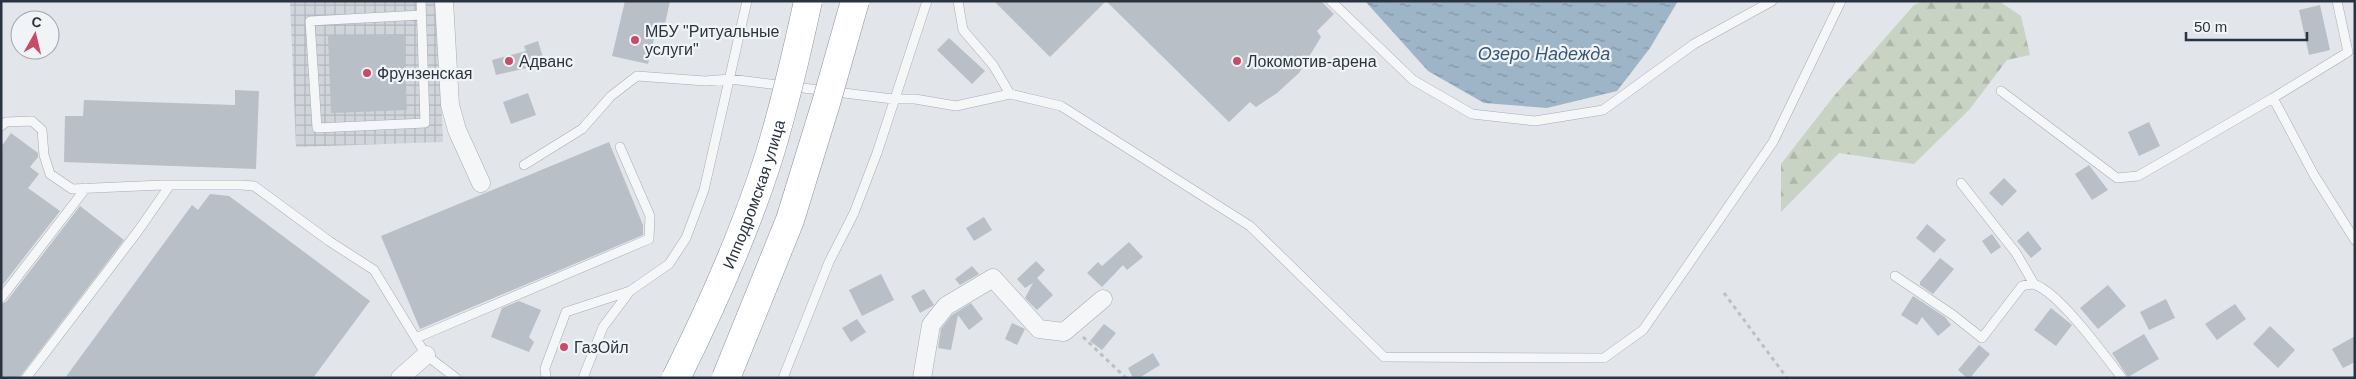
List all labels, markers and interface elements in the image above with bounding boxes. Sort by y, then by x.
north arrow [10,10,60,60]
scale bar [2186,10,2307,42]
text: С [31,13,43,31]
text: 50 m [2194,18,2227,35]
place label: МБУ "Ритуальные услуги" [645,23,780,58]
marker: МБУ "Ритуальные услуги" [629,34,641,46]
water label: Озеро Надежда [1478,44,1610,64]
place label: Адванс [519,53,573,70]
place label: Локомотив-арена [1247,53,1377,70]
marker: Адванс [503,55,515,67]
marker: Локомотив-арена [1231,55,1243,67]
place label: Фрунзенская [377,65,473,82]
marker: Фрунзенская [361,67,373,79]
street label: Ипподромская улица [719,118,788,271]
place label: ГазОйл [574,339,629,356]
marker: ГазОйл [558,341,570,353]

